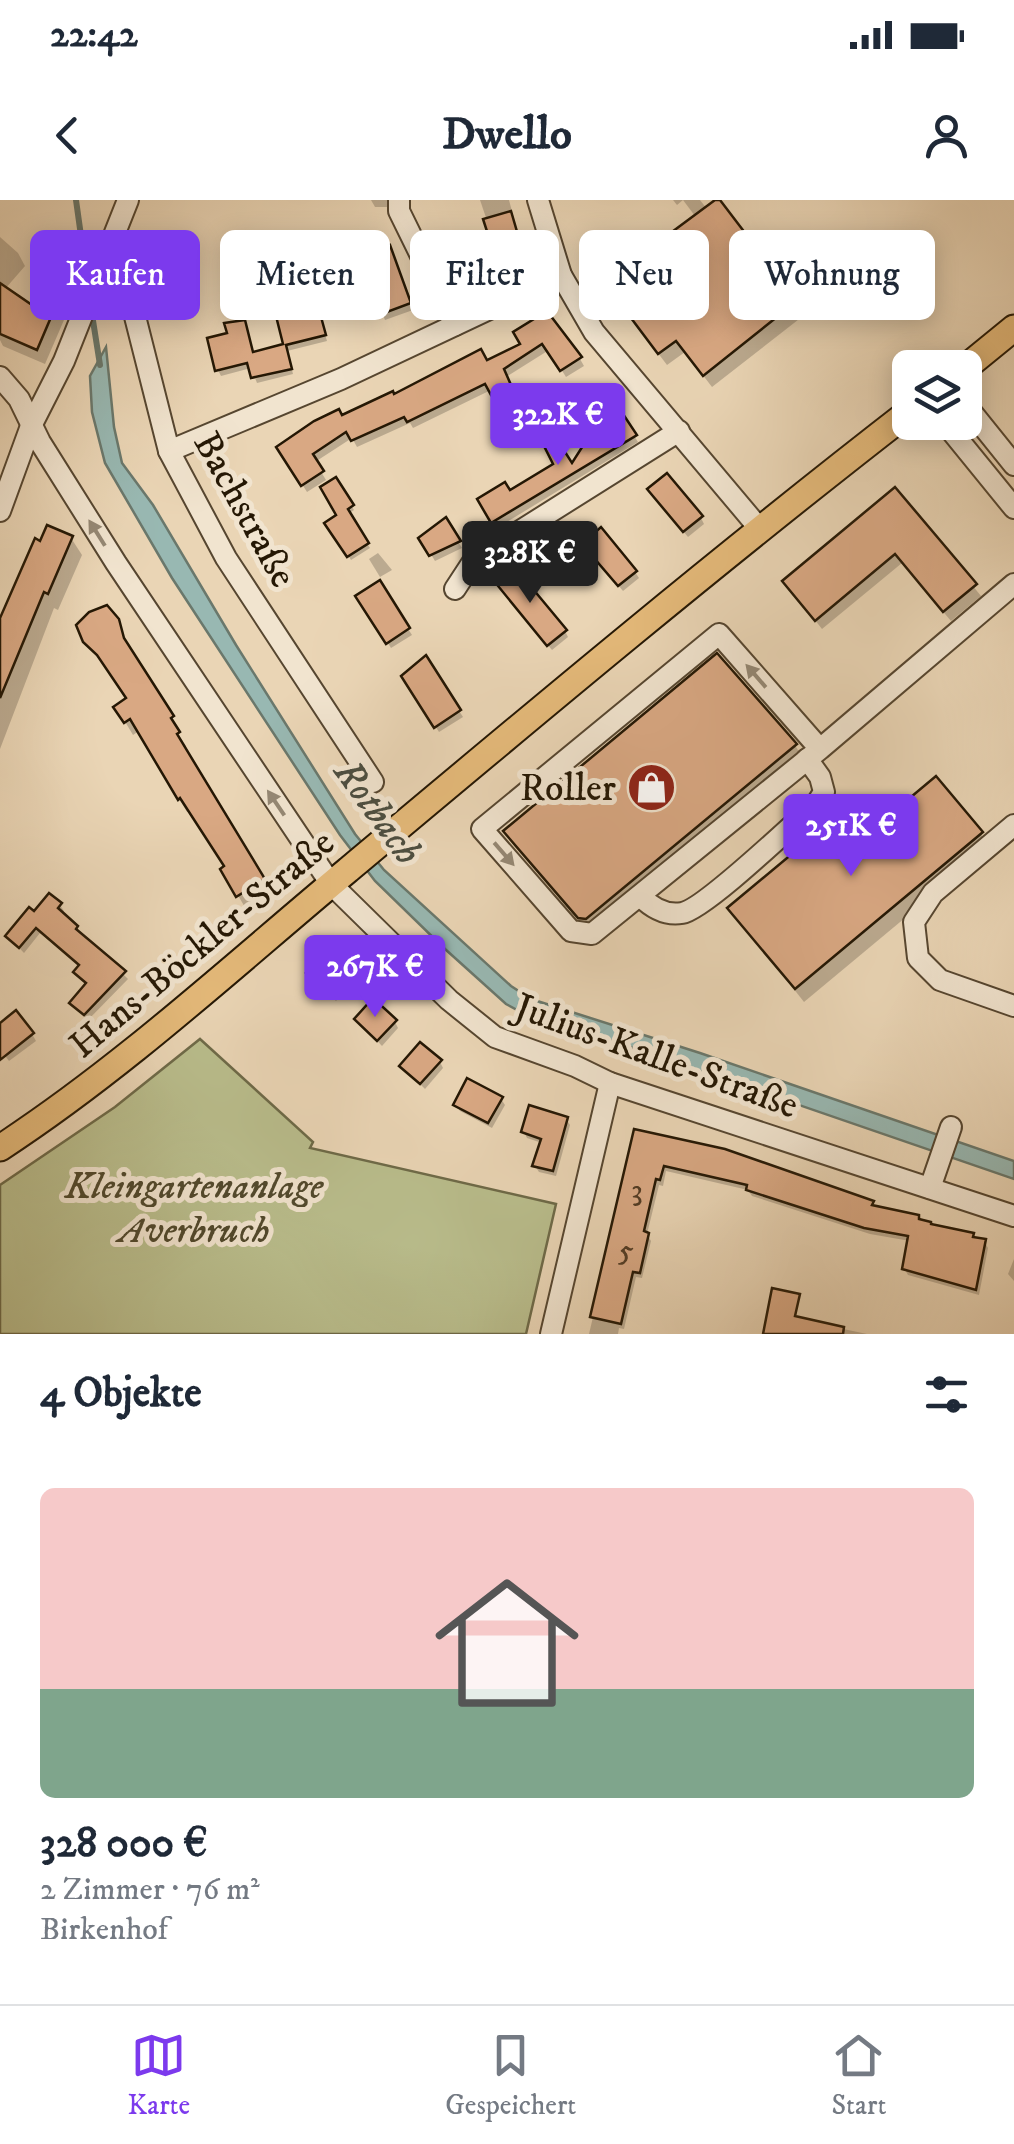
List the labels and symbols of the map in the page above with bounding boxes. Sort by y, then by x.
pin: 322K € [477,383,639,468]
street label: Bachstraße [182,424,307,596]
one-way arrow [88,519,106,546]
pin: 328K € [449,521,611,606]
one-way arrow [745,664,767,689]
water label: Rotbach [321,749,432,875]
shop icon: Roller [625,761,677,813]
place label: Roller [520,765,616,813]
one-way arrow [267,790,286,817]
pin: 251K € [770,794,932,879]
street label: Hans-Böckler-Straße [60,820,345,1069]
one-way arrow [493,841,515,866]
pin: 267K € [294,935,456,1020]
street label: Julius-Kalle-Straße [505,982,805,1130]
park label: Kleingartenanlage Averbruch [63,1163,324,1255]
house number: 3 [631,1171,643,1211]
house number: 5 [618,1231,634,1271]

